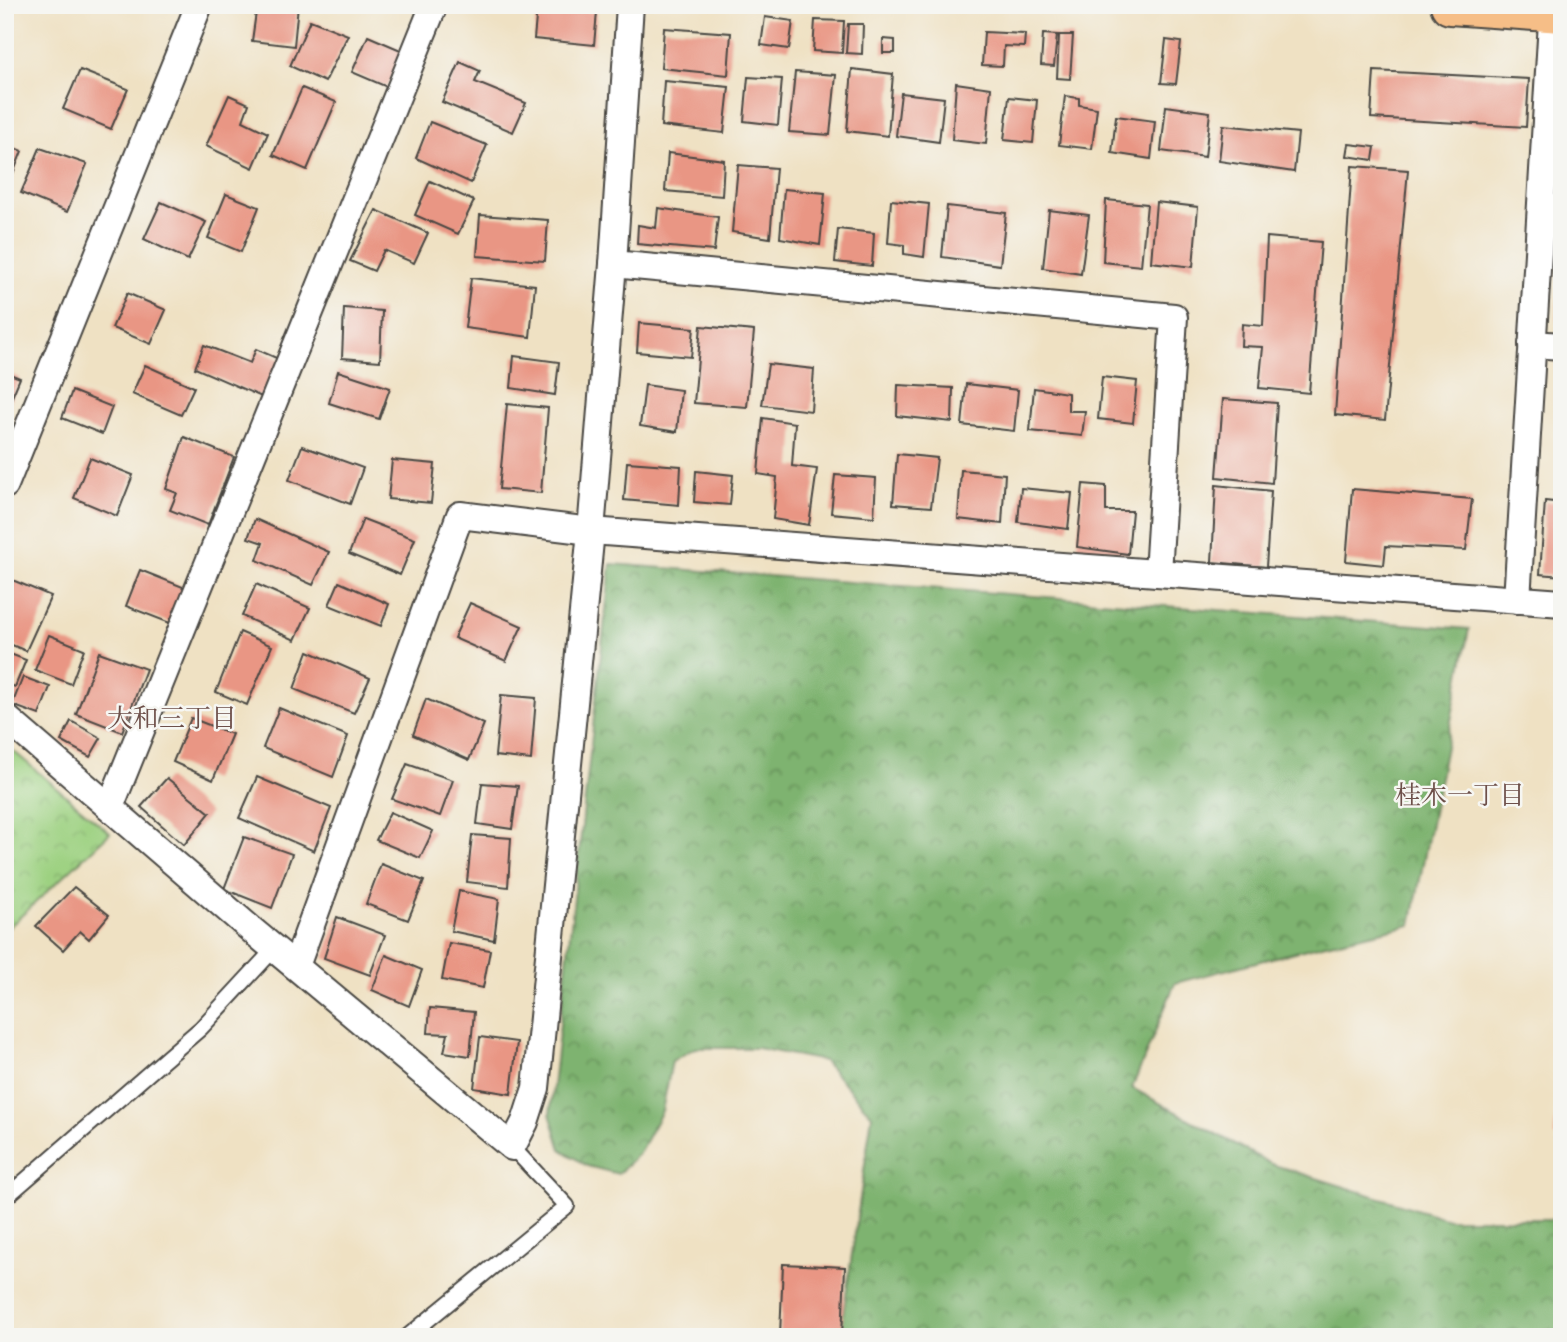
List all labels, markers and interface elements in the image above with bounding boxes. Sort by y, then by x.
district label: 大和三丁目 [107,702,237,734]
district label: 桂木一丁目 [1395,779,1525,811]

